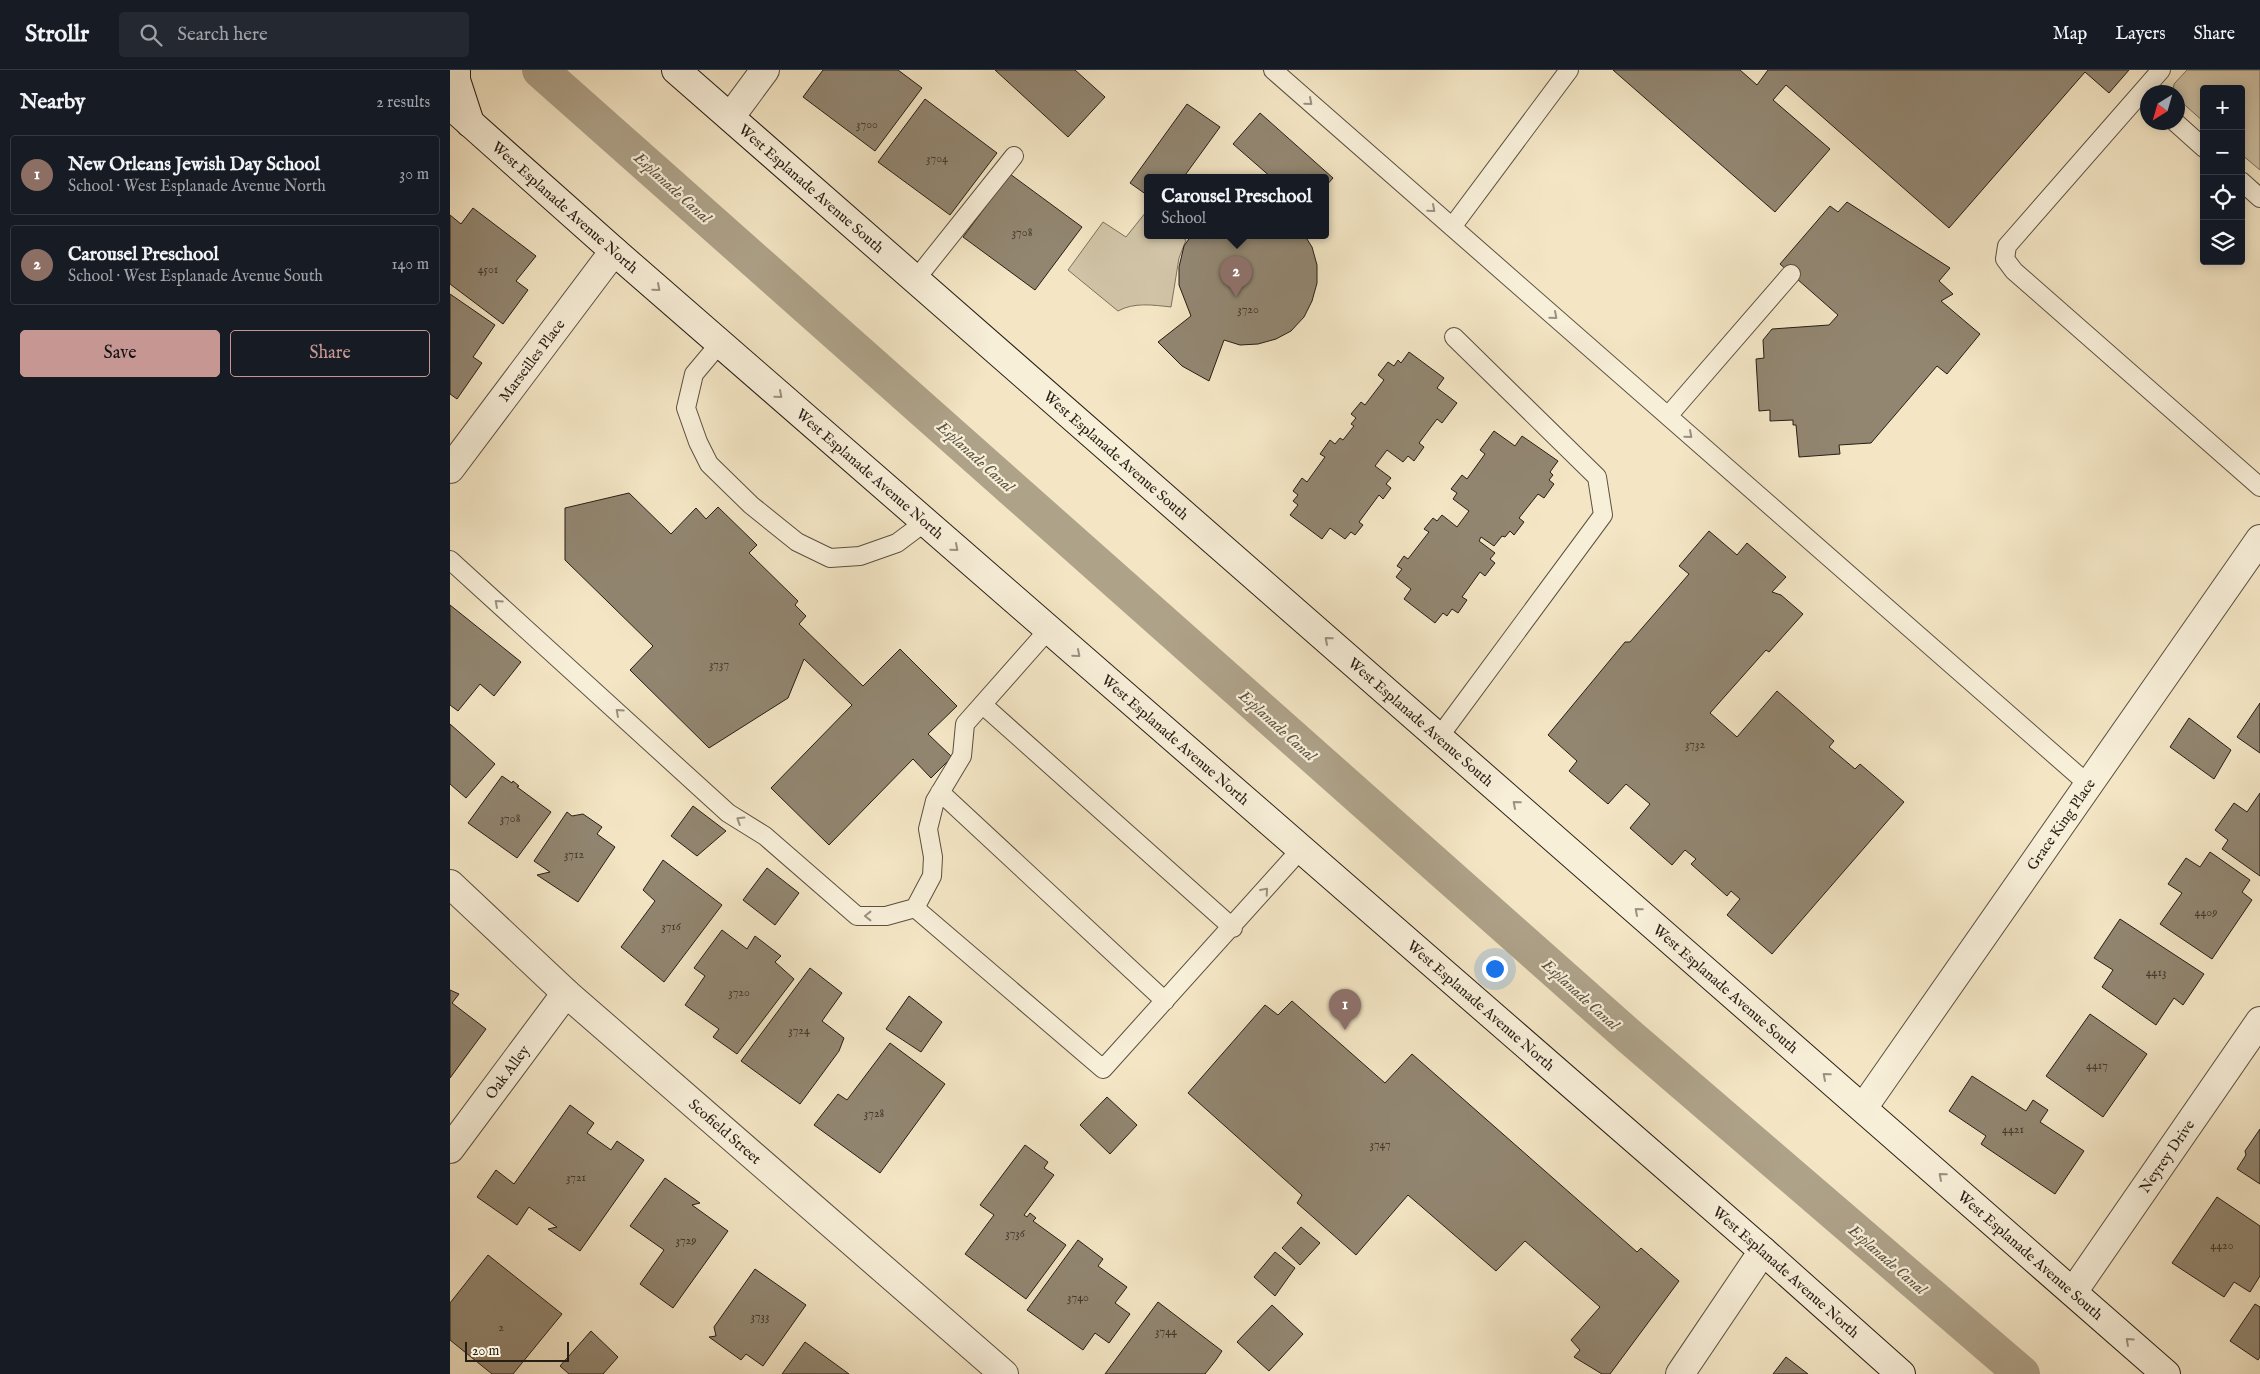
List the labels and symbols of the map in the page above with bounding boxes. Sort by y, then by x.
north arrow [2140,85,2185,130]
one-way arrow [1304,96,1313,105]
house number: 3700 [856,117,878,132]
street label: West Esplanade Avenue South [735,120,888,258]
street label: West Esplanade Avenue North [488,138,642,278]
water label: Esplanade Canal [628,148,715,229]
house number: 3704 [926,151,948,166]
one-way arrow [1426,203,1435,212]
house number: 3708 [1012,225,1033,240]
pin: 2 [1220,256,1252,297]
house number: 4501 [478,262,498,277]
one-way arrow [651,283,660,292]
house number: 3720 [1237,302,1259,317]
one-way arrow [1548,311,1557,320]
street label: Marseilles Place [495,315,569,406]
street label: West Esplanade Avenue South [1039,387,1193,524]
one-way arrow [774,389,783,398]
street label: West Esplanade Avenue North [792,405,947,544]
water label: Esplanade Canal [931,417,1018,498]
one-way arrow [1684,429,1693,438]
one-way arrow [949,542,958,551]
one-way arrow [495,600,504,609]
one-way arrow [1324,637,1333,646]
one-way arrow [1072,649,1081,658]
street label: West Esplanade Avenue South [1344,654,1497,791]
house number: 3737 [709,657,729,672]
street label: West Esplanade Avenue North [1097,671,1253,810]
water label: Esplanade Canal [1233,686,1320,767]
one-way arrow [615,709,624,718]
house number: 3732 [1685,737,1705,752]
street label: Grace King Place [2023,775,2100,874]
one-way arrow [1512,801,1521,810]
house number: 3708 [500,811,521,826]
one-way arrow [736,817,745,827]
house number: 3712 [564,847,584,862]
one-way arrow [1259,888,1267,897]
house number: 4409 [2195,905,2217,920]
one-way arrow [1635,909,1644,917]
one-way arrow [863,911,871,921]
house number: 3716 [661,919,682,934]
street label: West Esplanade Avenue South [1649,920,1802,1058]
street label: West Esplanade Avenue North [1403,937,1558,1075]
water label: Esplanade Canal [1536,955,1623,1036]
your location [1482,956,1508,982]
house number: 4413 [2146,965,2166,980]
house number: 3720 [728,985,750,1000]
pin: 1 [1329,989,1361,1030]
house number: 3724 [788,1023,810,1038]
street label: Oak Alley [481,1041,534,1103]
house number: 4417 [2086,1058,2108,1073]
one-way arrow [1823,1072,1832,1081]
street label: Scofield Street [684,1095,765,1169]
house number: 3728 [864,1106,885,1121]
street label: Neyrey Drive [2135,1116,2199,1197]
house number: 4421 [2002,1122,2024,1137]
house number: 3747 [1369,1137,1391,1152]
house number: 3721 [566,1170,586,1185]
one-way arrow [1938,1173,1947,1182]
street label: West Esplanade Avenue South [1954,1187,2107,1325]
street label: West Esplanade Avenue North [1708,1202,1863,1342]
water label: Esplanade Canal [1843,1221,1931,1301]
house number: 3736 [1005,1226,1026,1241]
house number: 3729 [676,1233,696,1248]
house number: 4420 [2210,1238,2234,1253]
house number: 3740 [1067,1290,1089,1305]
house number: 3733 [750,1309,770,1324]
house number: 2 [498,1320,504,1335]
house number: 3744 [1155,1324,1177,1339]
one-way arrow [2126,1338,2135,1347]
scale bar [465,1339,569,1362]

